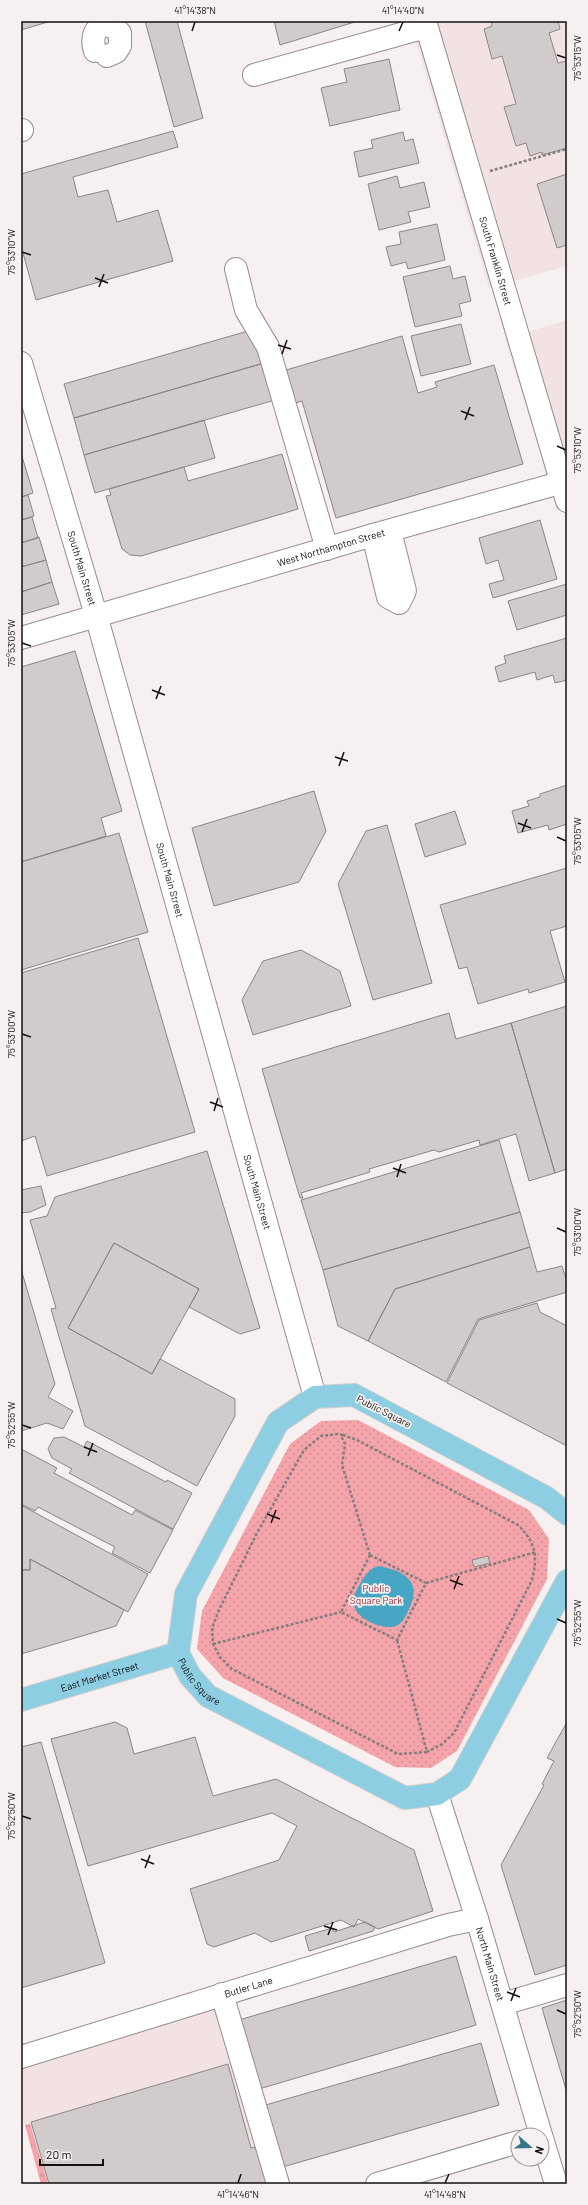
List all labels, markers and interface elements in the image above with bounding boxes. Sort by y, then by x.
text: 41°14'38"N [174,4,216,16]
text: 41°14'40"N [382,4,424,16]
text: 75°53'15"W [571,35,583,81]
street label: South Franklin Street [477,215,515,307]
text: 75°53'10"W [5,229,17,275]
text: 75°53'10"W [571,427,583,473]
street label: West Northampton Street [276,526,387,569]
street label: South Main Street [65,529,99,607]
text: 75°53'05"W [5,619,17,667]
text: 75°53'05"W [571,817,583,865]
street label: South Main Street [154,841,186,919]
text: 75°53'00"W [5,1010,17,1058]
street label: South Main Street [241,1153,274,1231]
text: 75°53'00"W [571,1208,583,1256]
street label: Public Square [355,1392,413,1430]
text: 75°52'55"W [5,1401,17,1449]
park label: Public Square Park [350,1582,402,1606]
text: 75°52'55"W [571,1599,583,1647]
street label: Public Square [176,1656,223,1707]
street label: East Market Street [59,1659,140,1694]
text: 75°52'50"W [5,1792,17,1840]
street label: North Main Street [474,1925,507,2003]
street label: Butler Lane [223,1974,274,2000]
text: 75°52'50"W [571,1990,583,2038]
north arrow [510,2127,550,2167]
scale bar [40,2141,103,2167]
text: N [533,2145,547,2156]
text: 20 m [46,2147,72,2161]
text: 41°14'46"N [217,2188,259,2200]
text: 41°14'48"N [424,2188,466,2200]

